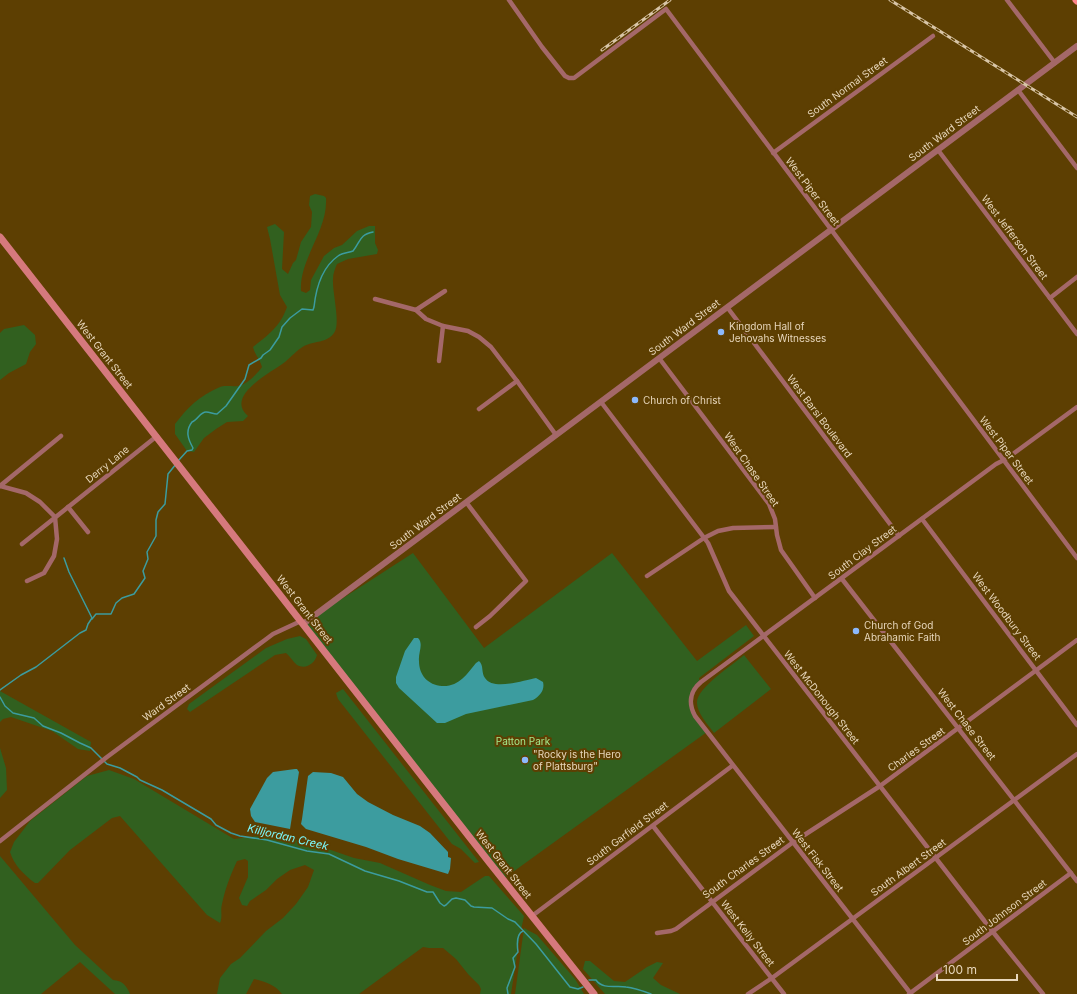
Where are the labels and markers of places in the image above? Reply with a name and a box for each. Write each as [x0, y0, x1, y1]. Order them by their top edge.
place label: Kingdom Hall of Jehovahs Witnesses [729, 320, 826, 344]
marker: Kingdom Hall of Jehovahs Witnesses [716, 327, 726, 337]
place label: Church of Christ [643, 394, 722, 406]
marker: Church of Christ [630, 395, 640, 405]
place label: Church of God Abrahamic Faith [864, 619, 941, 643]
marker: Church of God Abrahamic Faith [851, 626, 861, 636]
place label: "Rocky is the Hero of Plattsburg" [533, 748, 621, 772]
marker: "Rocky is the Hero of Plattsburg" [520, 755, 530, 765]

